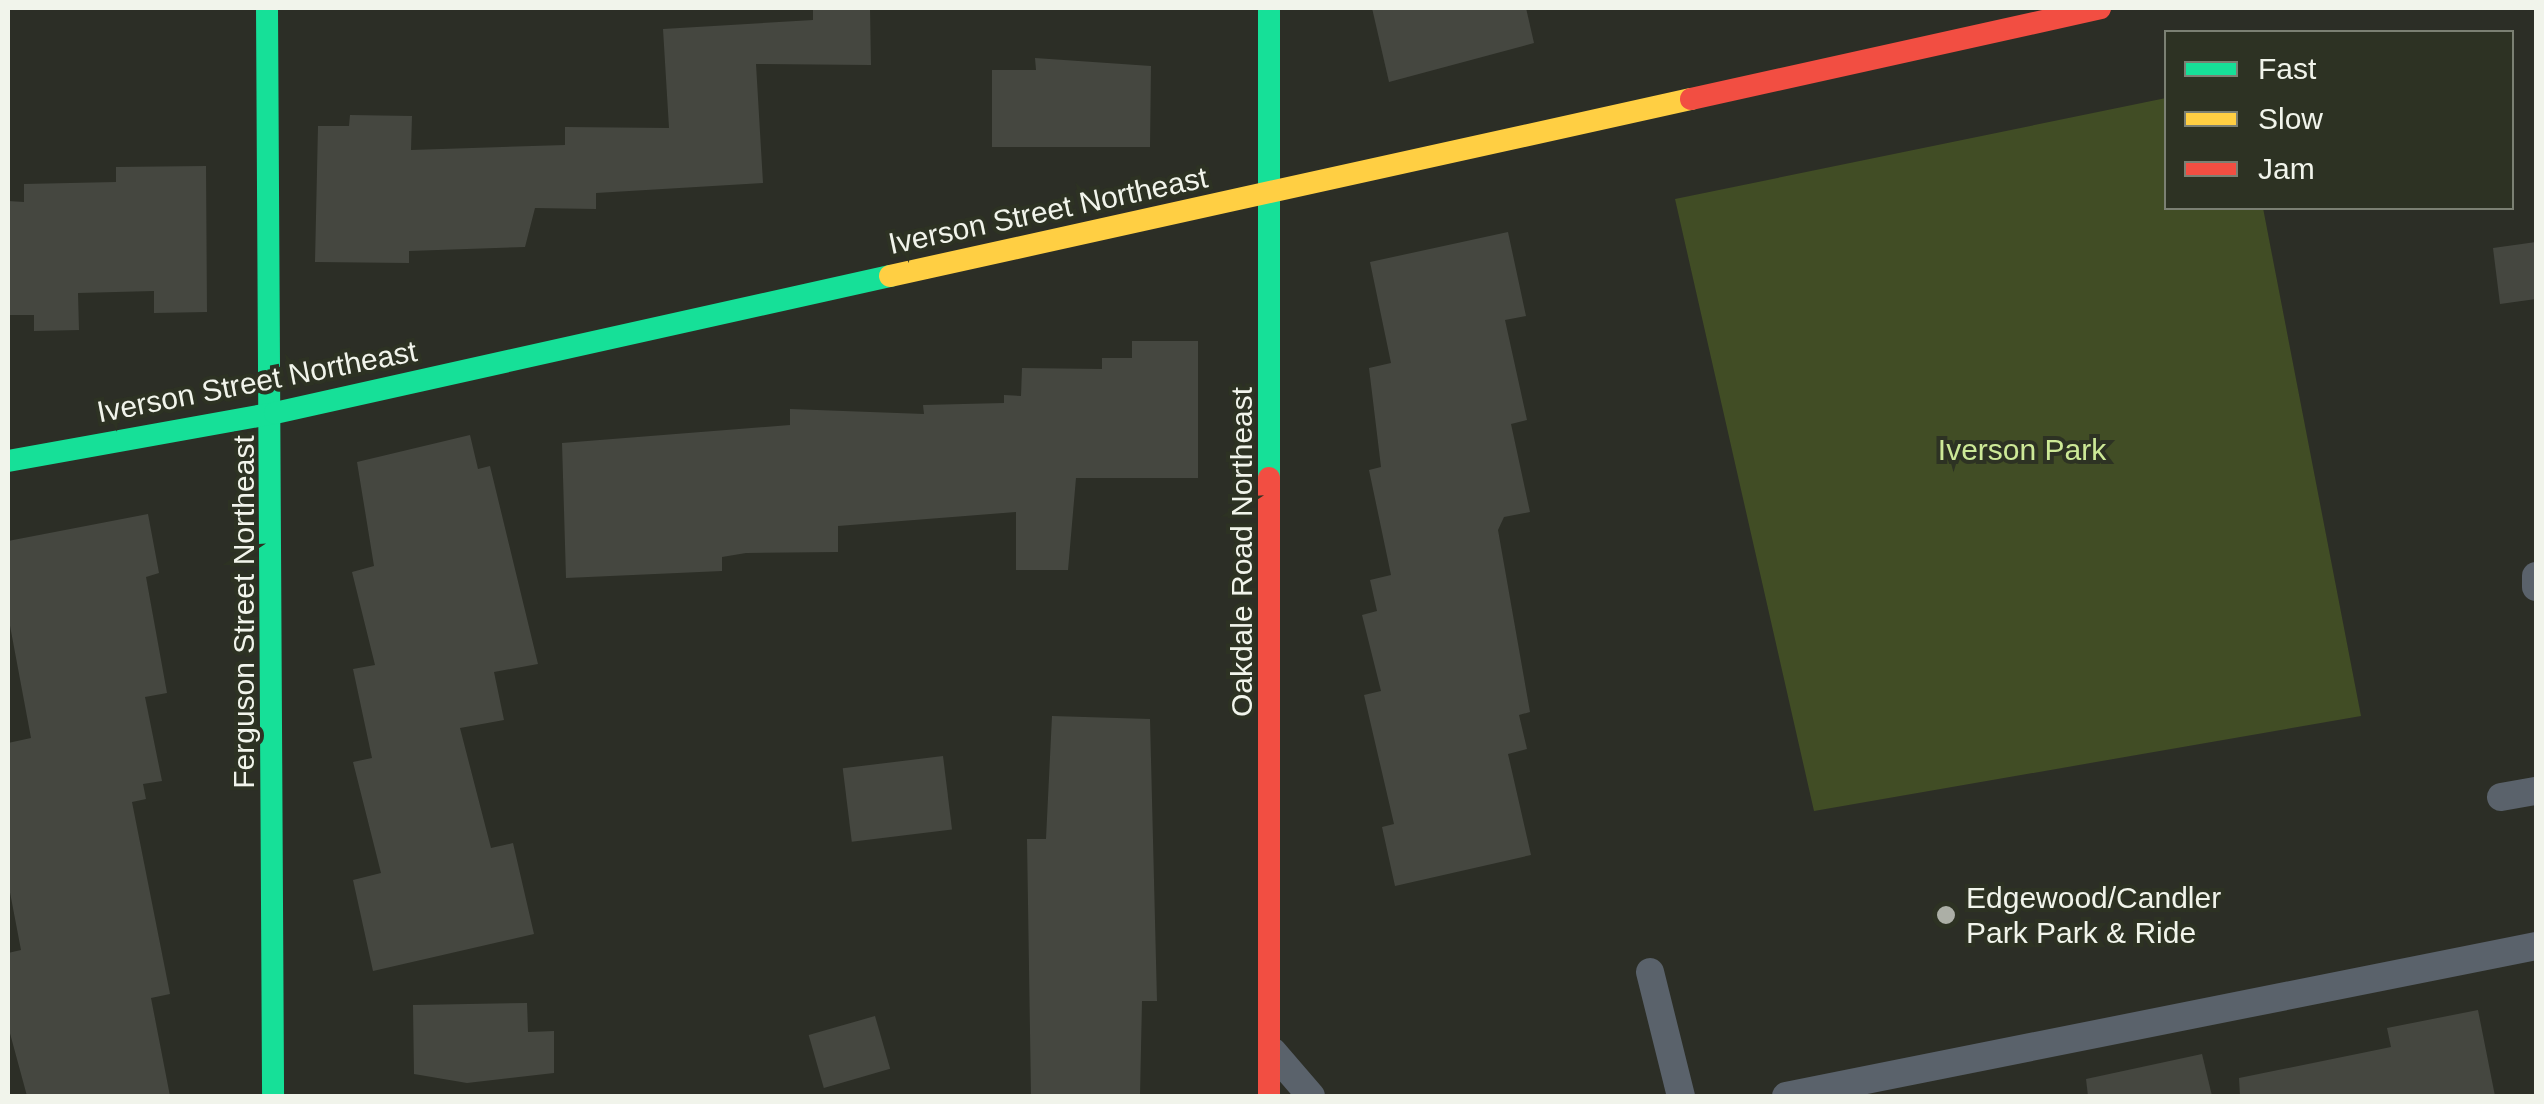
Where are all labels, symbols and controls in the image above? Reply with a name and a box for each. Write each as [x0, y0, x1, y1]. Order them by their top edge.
legend [2164, 30, 2514, 210]
text: Fast [2258, 52, 2316, 85]
text: Slow [2258, 102, 2323, 135]
text: Jam [2258, 152, 2315, 185]
street label: Iverson Street Northeast [885, 160, 1211, 262]
street label: Iverson Street Northeast [94, 333, 420, 431]
street label: Oakdale Road Northeast [1224, 387, 1260, 717]
park label: Iverson Park [1938, 432, 2106, 468]
street label: Ferguson Street Northeast [226, 435, 262, 789]
place label: Edgewood/Candler Park Park & Ride [1966, 880, 2221, 950]
marker: Edgewood/Candler Park Park & Ride [1935, 904, 1957, 926]

